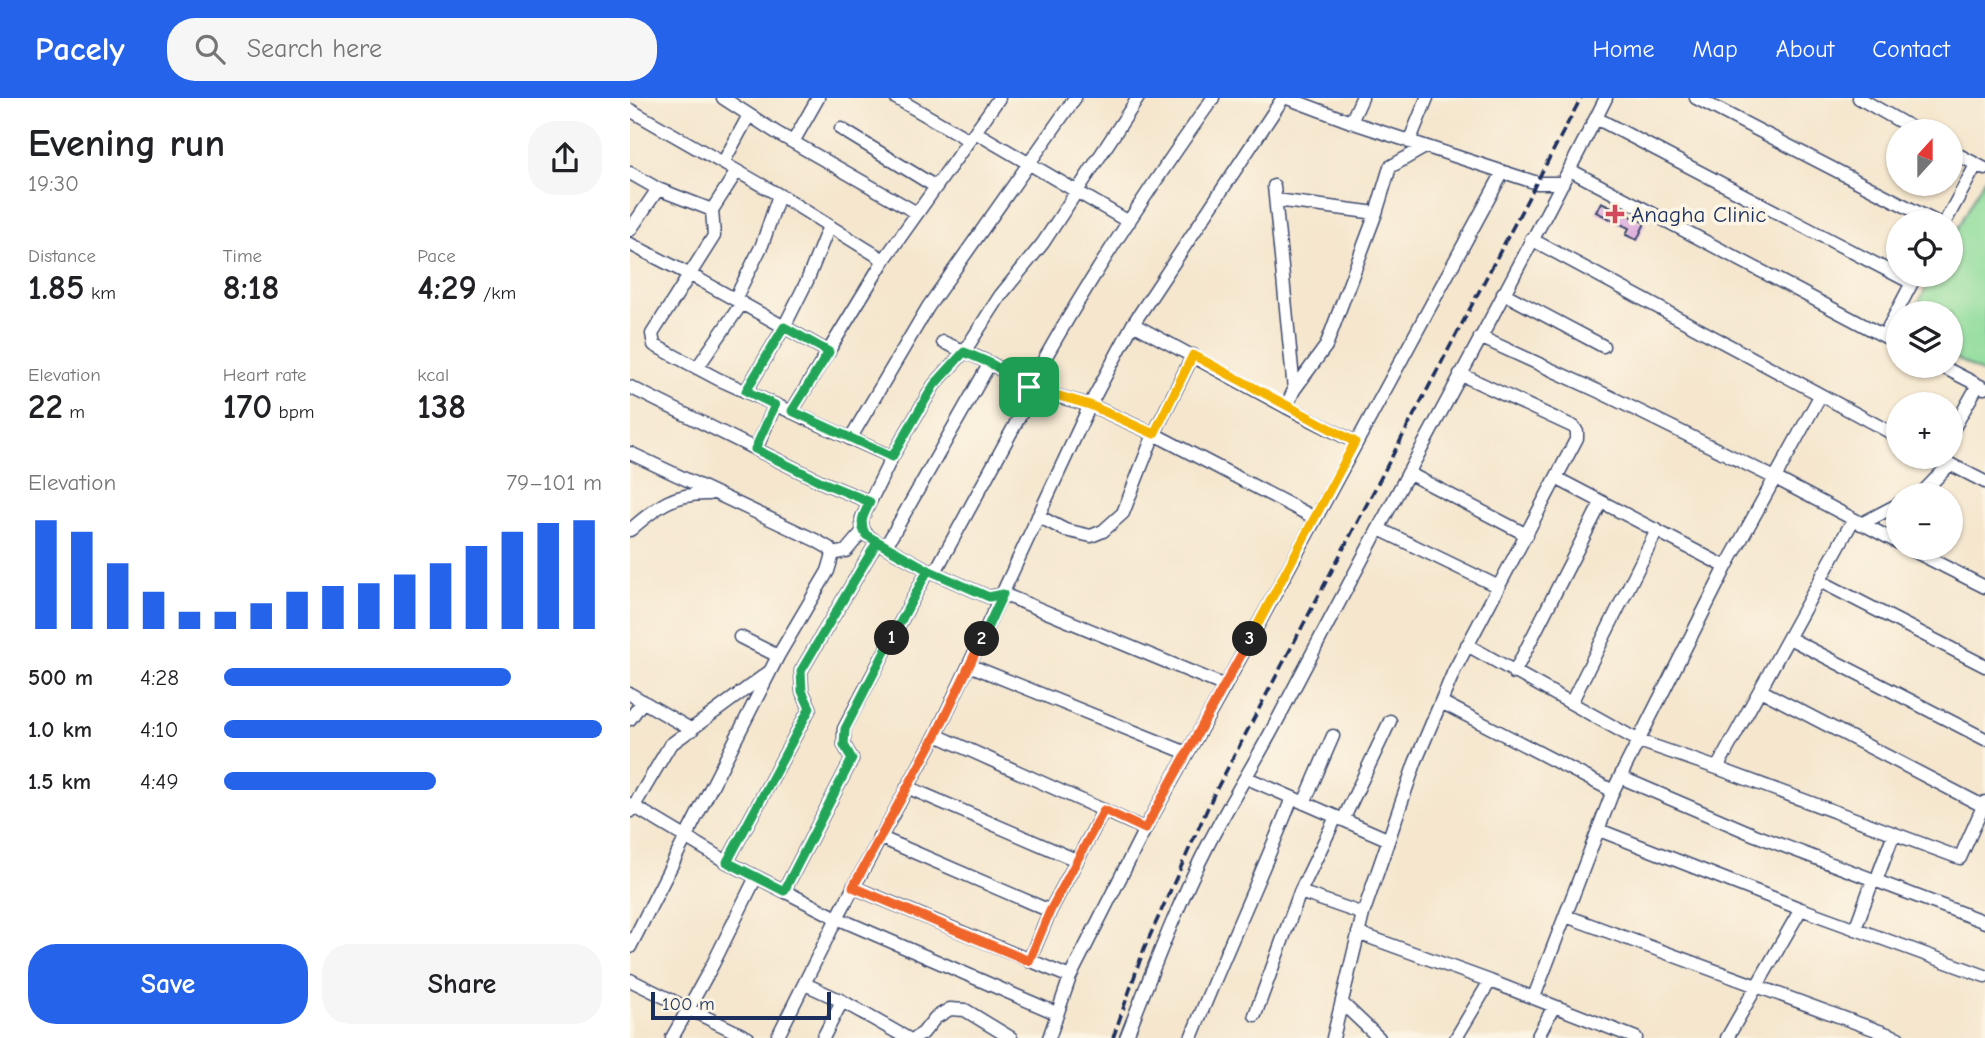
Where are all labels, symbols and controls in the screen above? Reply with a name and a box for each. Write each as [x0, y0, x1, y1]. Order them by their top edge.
search box [167, 18, 657, 81]
text: Pacely [35, 30, 125, 68]
icon: search [191, 30, 229, 68]
text: Search here [247, 34, 382, 64]
text: Home [1593, 35, 1654, 63]
text: Map [1692, 35, 1738, 63]
text: About [1776, 35, 1834, 63]
text: Contact [1872, 35, 1950, 63]
north arrow [1886, 119, 1964, 196]
map controls [1886, 119, 1963, 560]
button: share [528, 121, 602, 195]
text: Evening run [28, 122, 225, 166]
text: 19:30 [28, 170, 79, 197]
place label: Anagha Clinic [1631, 201, 1766, 228]
marker: Anagha Clinic [1605, 204, 1625, 224]
button: locate [1886, 210, 1963, 287]
text: Distance [28, 245, 96, 267]
text: Time [223, 245, 262, 267]
text: Pace [417, 245, 456, 267]
text: 1.85 [28, 267, 85, 308]
text: 8:18 [223, 267, 280, 308]
text: 4:29 [417, 267, 477, 308]
text: km [85, 282, 116, 304]
text: /km [477, 282, 516, 304]
button: layers [1886, 301, 1963, 378]
pin [999, 357, 1059, 417]
text: Elevation [28, 364, 101, 386]
text: Heart rate [223, 364, 306, 386]
text: kcal [417, 364, 449, 386]
icon: arrive [1010, 368, 1048, 406]
text: 22 [28, 386, 63, 427]
text: 170 [223, 386, 272, 427]
text: 138 [417, 386, 466, 427]
button: + [1886, 392, 1963, 469]
text: m [63, 401, 85, 423]
text: bpm [272, 401, 315, 423]
text: Elevation [28, 469, 116, 496]
text: 79–101 m [506, 469, 602, 496]
button: − [1886, 483, 1963, 560]
pin: 1 [874, 620, 910, 656]
pin: 2 [964, 622, 1000, 656]
pin: 3 [1232, 622, 1268, 656]
text: 1 [888, 626, 895, 648]
text: 2 [977, 627, 986, 649]
text: 3 [1245, 627, 1254, 649]
text: 500 m [28, 664, 93, 691]
text: 4:28 [140, 664, 179, 691]
text: 1.0 km [28, 716, 92, 743]
text: 4:10 [140, 716, 178, 743]
text: 1.5 km [28, 768, 91, 795]
text: 4:49 [140, 768, 179, 795]
button: Save [28, 944, 308, 1024]
button: Share [322, 944, 602, 1024]
scale bar [651, 989, 831, 1021]
text: 100 m [662, 993, 715, 1015]

